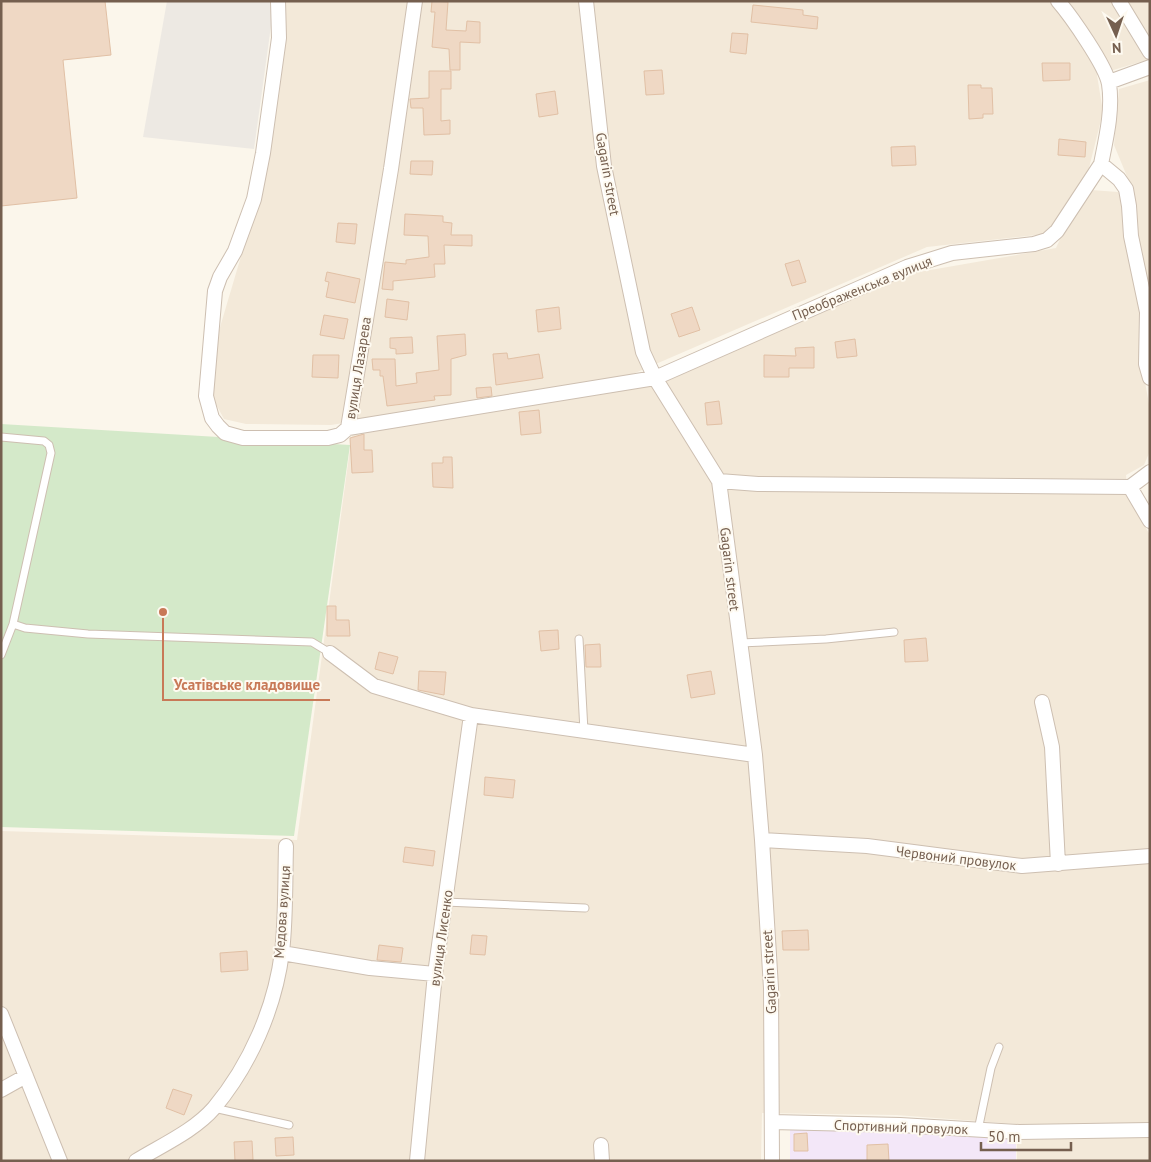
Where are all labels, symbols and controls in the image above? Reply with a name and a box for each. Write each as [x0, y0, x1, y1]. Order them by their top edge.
north arrow [1091, 10, 1141, 60]
text: N [1112, 39, 1122, 57]
street label: Gagarin street [592, 131, 624, 217]
street label: Преображенська вулиця [789, 252, 935, 324]
street label: вулиця Лазарева [341, 316, 375, 420]
street label: Gagarin street [716, 526, 744, 612]
callout: Усатівське кладовище [163, 670, 330, 700]
text: Усатівське кладовище [173, 675, 321, 694]
street label: Червоний провулок [895, 842, 1018, 874]
street label: Медова вулиця [270, 865, 294, 959]
street label: вулиця Лисенко [425, 889, 457, 987]
street label: Gagarin street [758, 929, 780, 1014]
street label: Спортивний провулок [834, 1116, 969, 1138]
scale bar [981, 1120, 1071, 1152]
text: 50 m [988, 1127, 1021, 1146]

